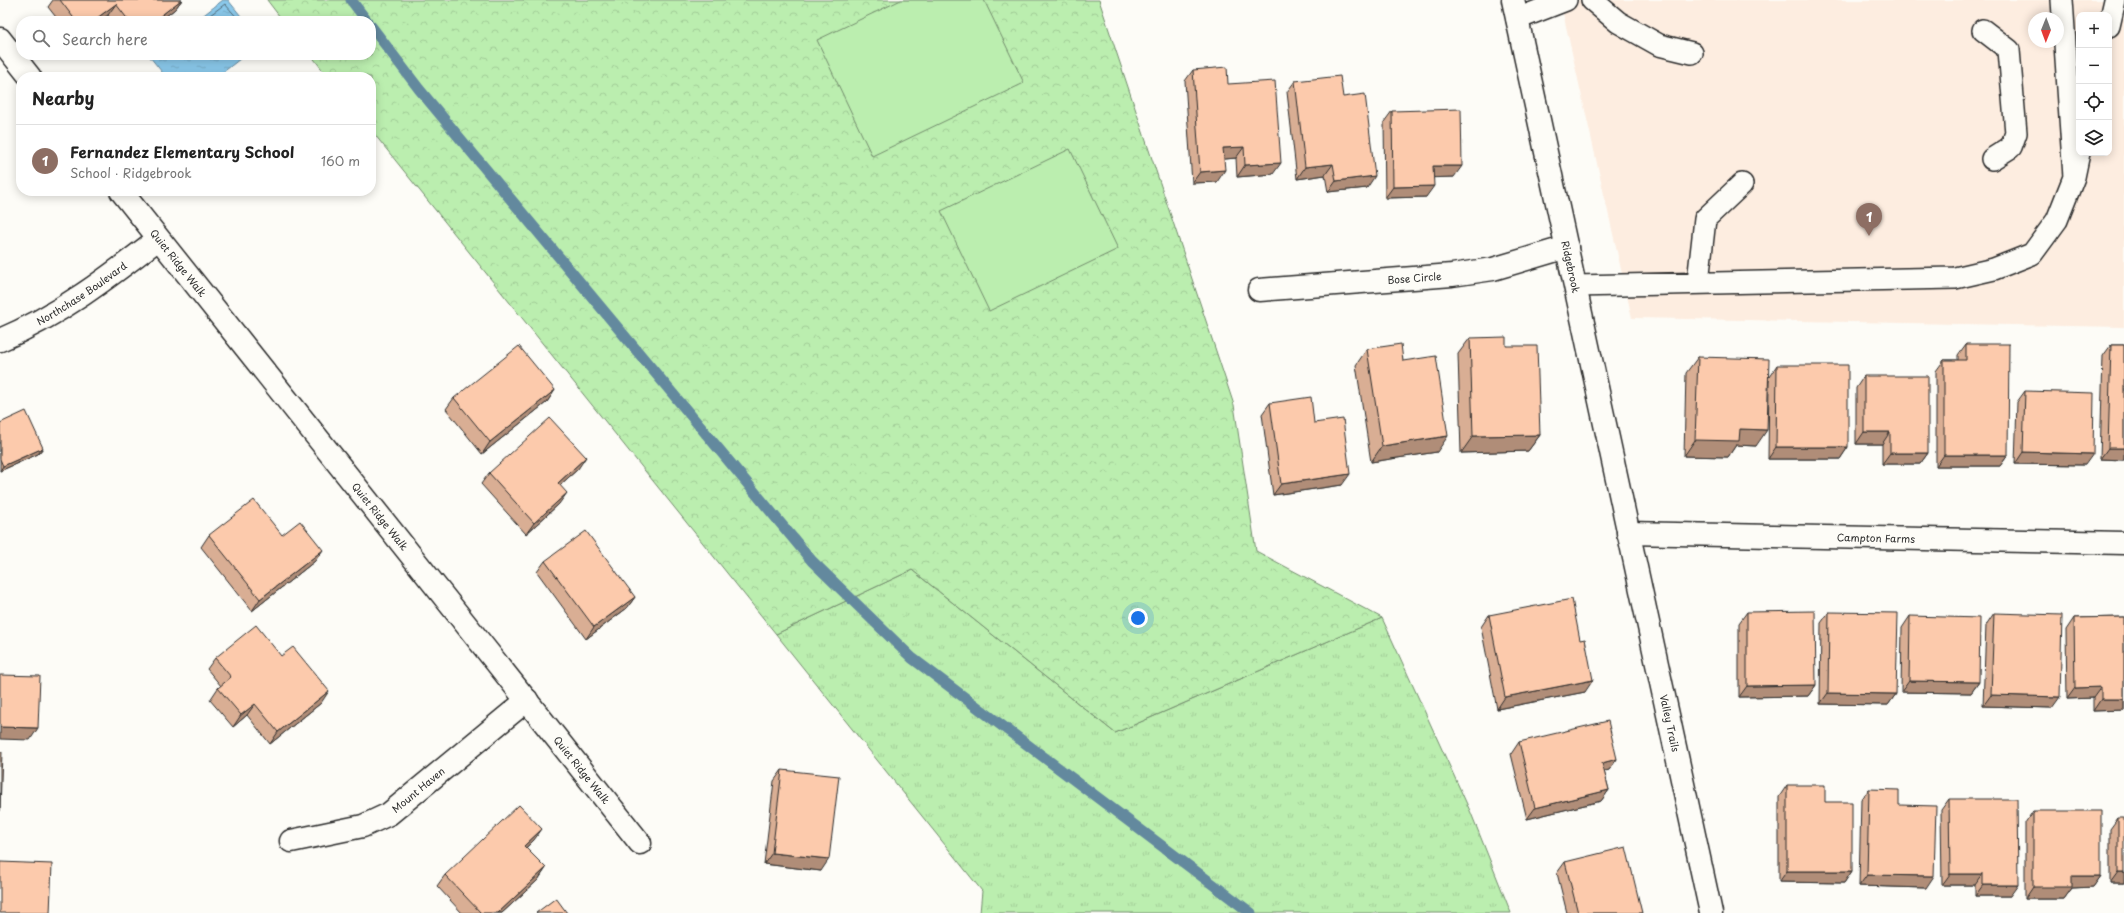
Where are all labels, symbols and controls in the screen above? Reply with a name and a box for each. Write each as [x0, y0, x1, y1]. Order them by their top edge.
north arrow [2028, 12, 2064, 48]
map controls [2076, 12, 2112, 156]
button: + [2076, 12, 2112, 48]
search box [16, 16, 376, 60]
icon: search [30, 27, 52, 49]
text: Search here [62, 27, 148, 50]
button: − [2076, 48, 2112, 84]
button: locate [2076, 84, 2112, 120]
text: Nearby [32, 85, 94, 111]
button: layers [2076, 120, 2112, 156]
text: Fernandez Elementary School [70, 140, 294, 163]
text: 1 [42, 151, 48, 170]
text: 160 m [321, 151, 360, 170]
text: School · Ridgebrook [70, 163, 192, 182]
pin: 1 [1856, 203, 1882, 236]
street label: Quiet Ridge Walk [147, 226, 210, 300]
street label: Ridgebrook [1558, 239, 1584, 294]
street label: Northchase Boulevard [33, 258, 129, 328]
street label: Bose Circle [1387, 268, 1443, 287]
street label: Quiet Ridge Walk [349, 479, 412, 553]
street label: Campton Farms [1837, 529, 1915, 546]
your location [1128, 608, 1148, 628]
street label: Valley Trails [1657, 693, 1684, 754]
street label: Quiet Ridge Walk [551, 733, 614, 807]
street label: Mount Haven [388, 763, 447, 816]

